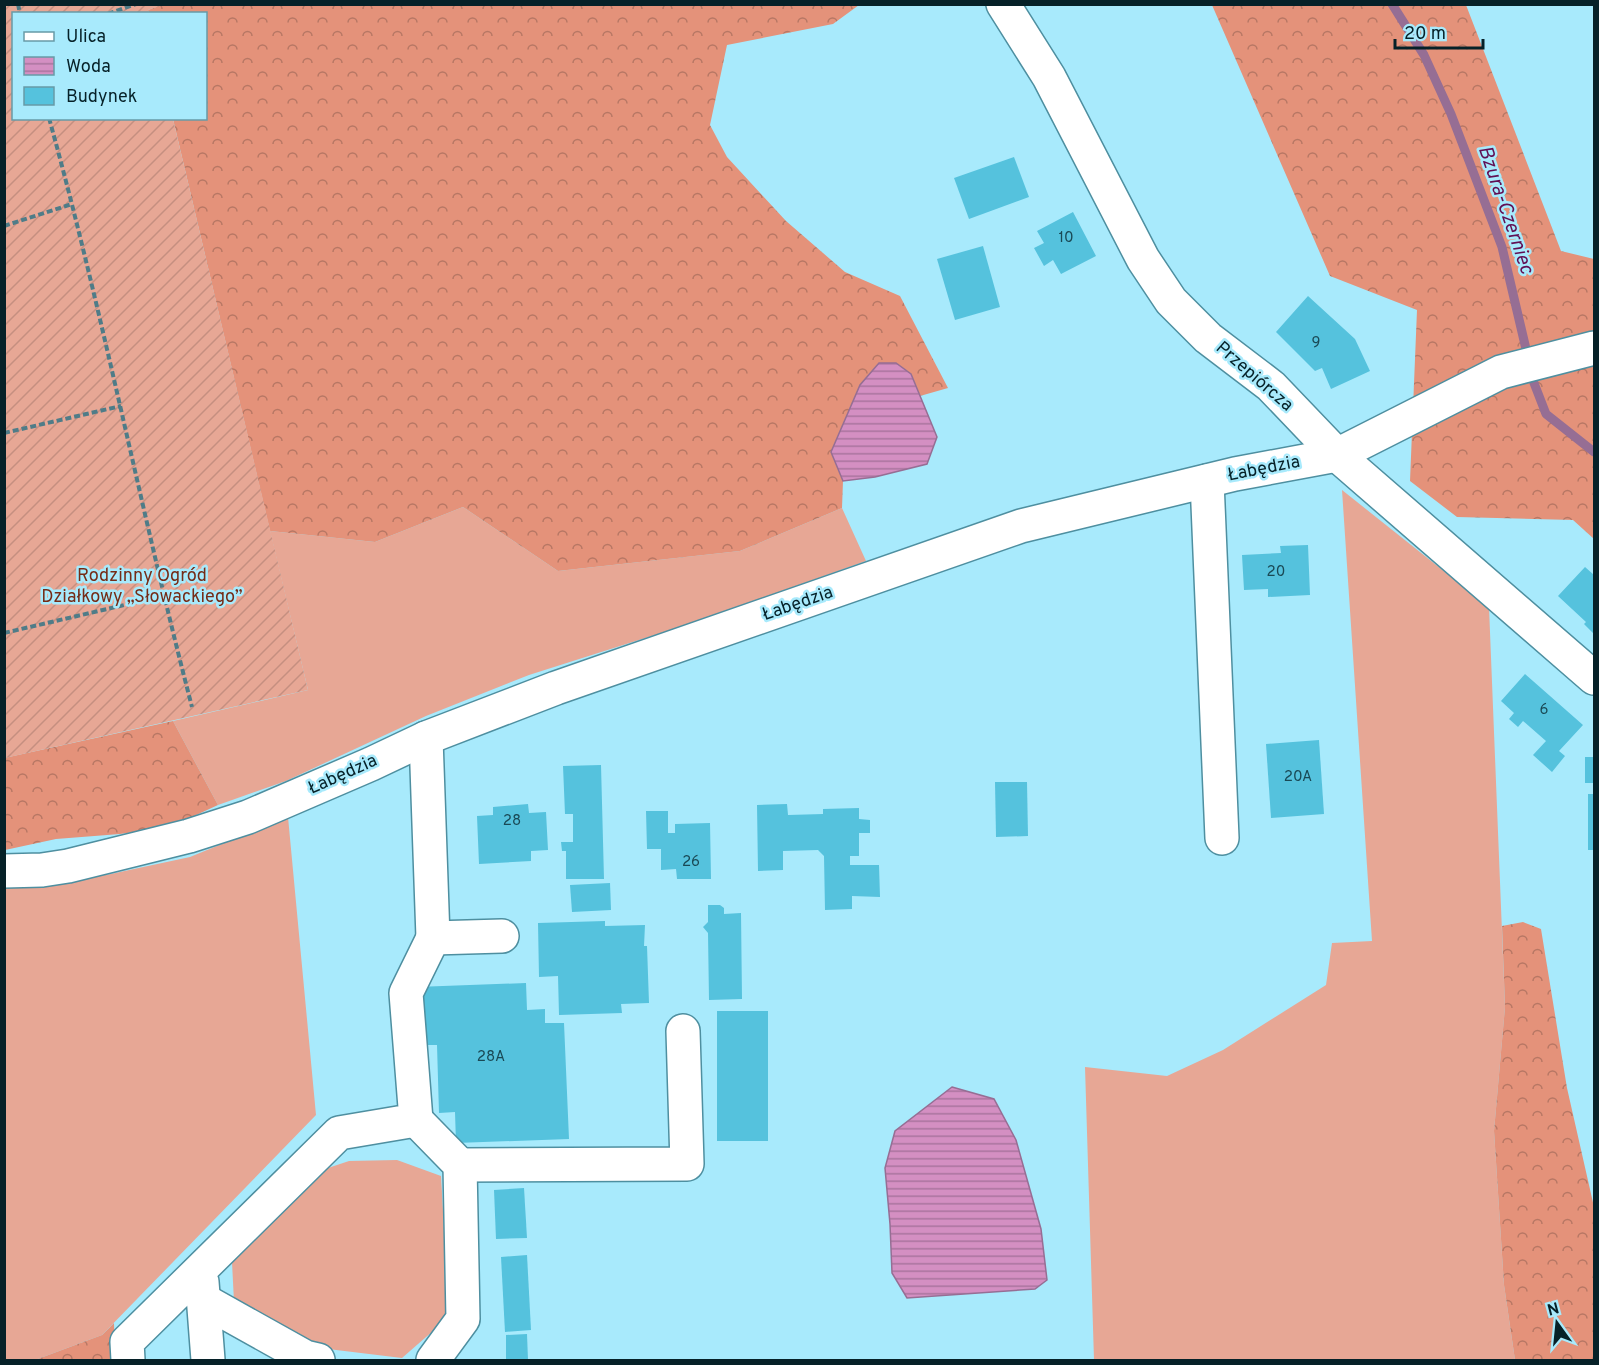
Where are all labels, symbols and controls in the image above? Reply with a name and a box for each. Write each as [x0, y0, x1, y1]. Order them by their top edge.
legend [12, 12, 207, 120]
scale bar [1395, 12, 1484, 50]
text: 20 m [1404, 23, 1446, 46]
text: Ulica [66, 26, 106, 49]
text: Woda [66, 56, 111, 79]
text: Budynek [66, 86, 137, 109]
water label: Bzura-Czerniec [1471, 142, 1539, 278]
house number: 10 [1058, 229, 1074, 248]
house number: 9 [1312, 334, 1320, 353]
street label: Przepiórcza [1210, 337, 1298, 417]
street label: Łabędzia [1226, 451, 1302, 487]
house number: 20 [1267, 563, 1285, 582]
park label: Rodzinny Ogród Działkowy „Słowackiego” [41, 565, 243, 609]
street label: Łabędzia [760, 581, 836, 627]
house number: 6 [1540, 701, 1549, 720]
street label: Łabędzia [305, 750, 381, 800]
house number: 20A [1284, 768, 1312, 787]
house number: 28 [503, 812, 521, 831]
house number: 26 [682, 853, 700, 872]
house number: 28A [477, 1048, 505, 1067]
north arrow [1527, 1293, 1587, 1353]
text: N [1545, 1299, 1562, 1322]

